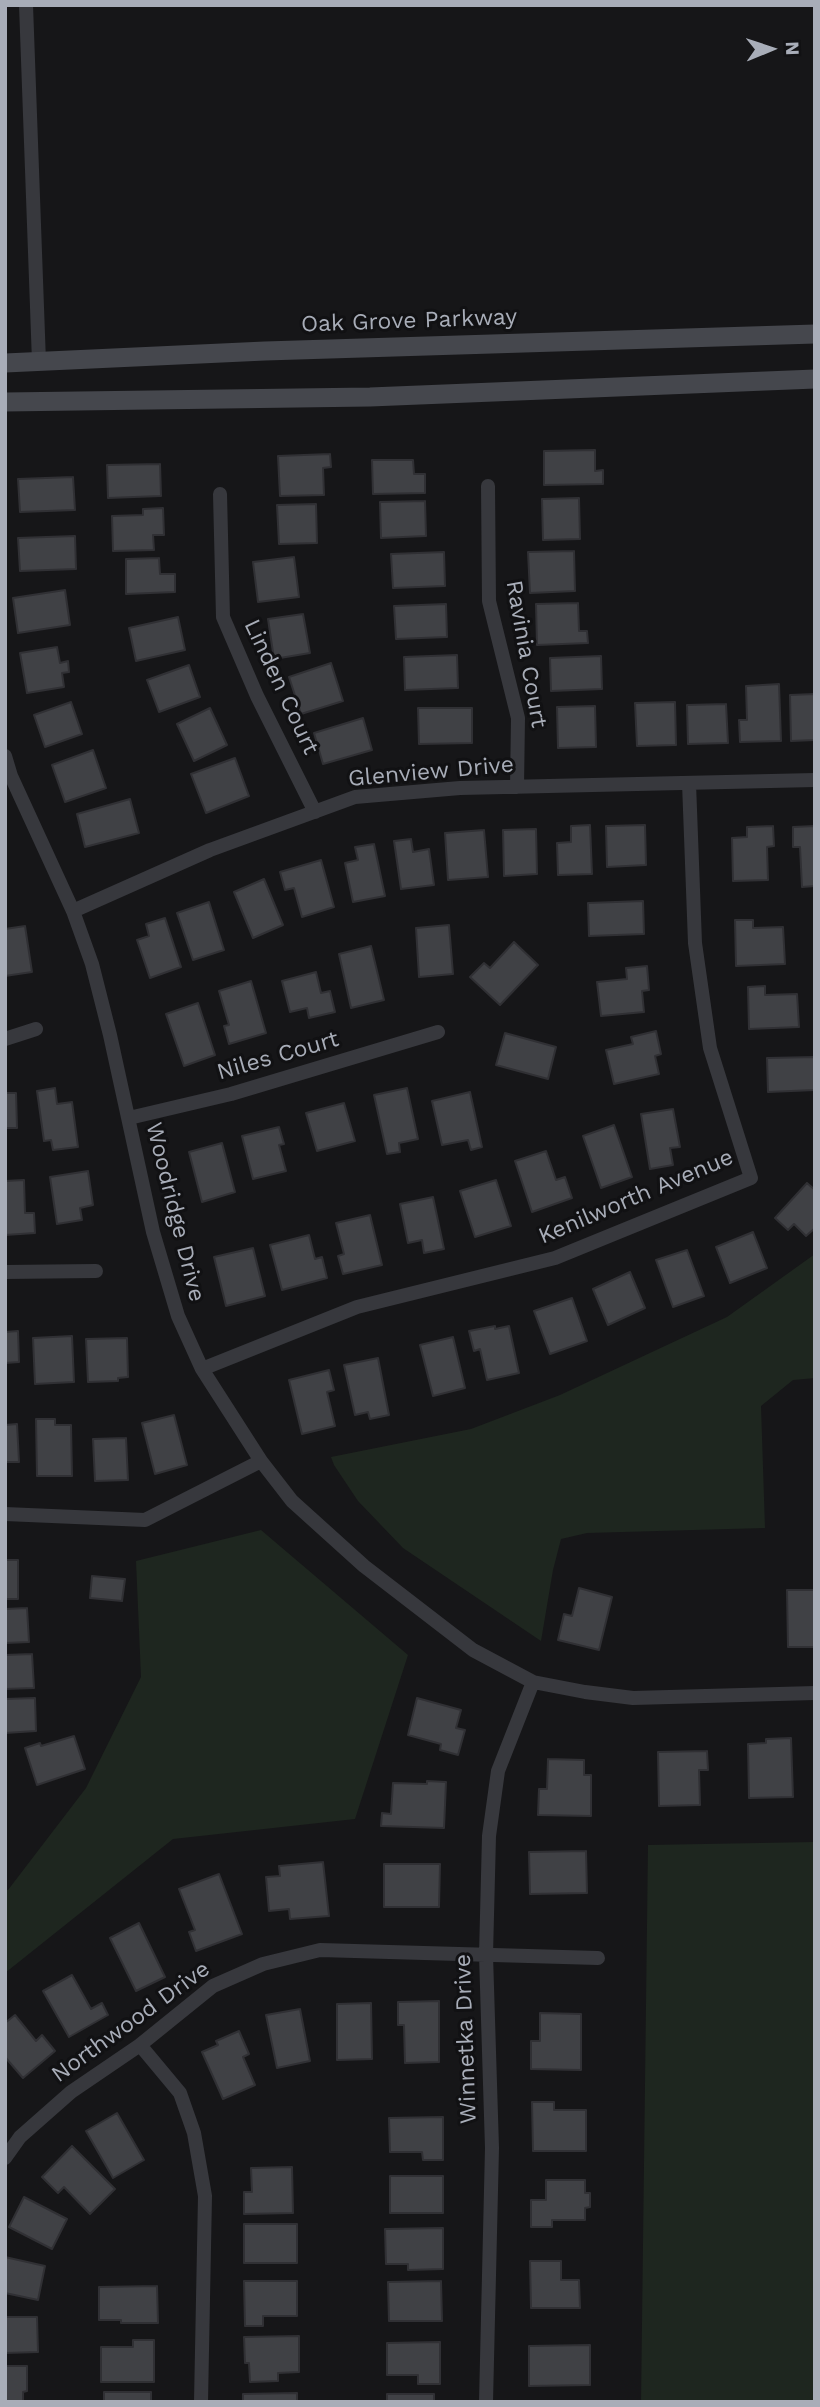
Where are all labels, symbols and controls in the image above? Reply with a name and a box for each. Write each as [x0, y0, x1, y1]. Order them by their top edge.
north arrow [736, 14, 806, 84]
text: N [781, 41, 804, 56]
street label: Oak Grove Parkway [300, 303, 518, 339]
street label: Ravinia Court [499, 578, 553, 730]
street label: Linden Court [238, 615, 324, 759]
street label: Glenview Drive [347, 751, 515, 793]
street label: Niles Court [214, 1025, 342, 1087]
street label: Woodridge Drive [139, 1119, 211, 1305]
street label: Kenilworth Avenue [534, 1144, 738, 1250]
street label: Winnetka Drive [449, 1954, 483, 2124]
street label: Northwood Drive [47, 1955, 215, 2089]

